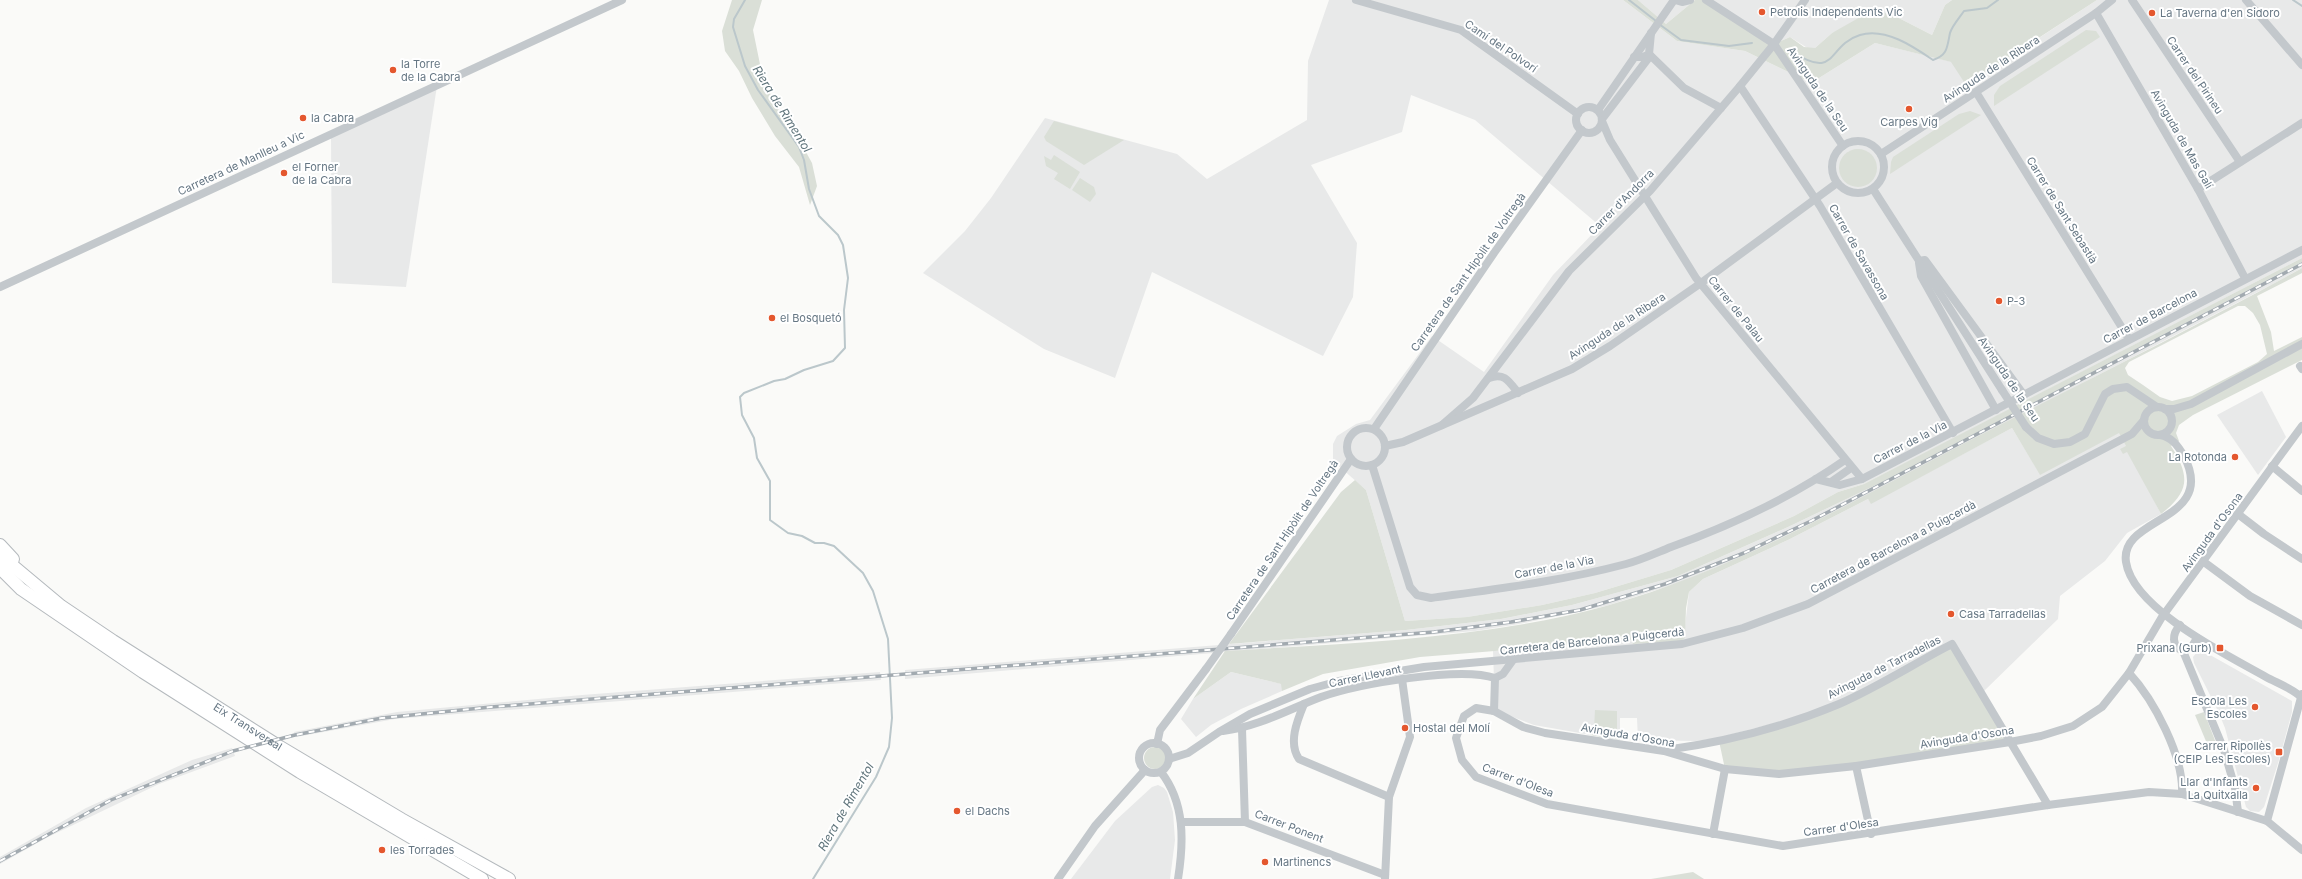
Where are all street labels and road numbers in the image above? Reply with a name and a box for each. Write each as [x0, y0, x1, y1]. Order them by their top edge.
street label: Camí del Polvorí [1462, 17, 1540, 76]
street label: Avinguda de la Ribera [1940, 32, 2042, 106]
street label: Carrer del Pirineu [2164, 33, 2226, 117]
street label: Avinguda de la Seu [1784, 44, 1852, 134]
street label: Avinguda de Mas Galí [2148, 87, 2216, 191]
street label: Carretera de Manlleu a Vic [175, 127, 307, 199]
street label: Carrer de Sant Sebastià [2023, 154, 2101, 266]
street label: Carrer d'Andorra [1585, 166, 1657, 238]
street label: Carretera de Sant Hipòlit de Voltregà [1408, 190, 1528, 354]
street label: Carrer de Savassona [1826, 201, 1892, 303]
street label: Carrer de Palau [1705, 273, 1767, 345]
street label: Carrer de Barcelona [2101, 285, 2199, 347]
street label: Avinguda de la Ribera [1566, 289, 1668, 363]
street label: Avinguda de la Seu [1975, 334, 2043, 424]
street label: Carrer de la Via [1871, 417, 1949, 467]
street label: Carretera de Sant Hipòlit de Voltregà [1223, 457, 1341, 623]
street label: Avinguda d'Osona [2178, 489, 2246, 575]
street label: Carretera de Barcelona a Puigcerdà [1808, 497, 1978, 597]
street label: Carrer de la Via [1513, 552, 1595, 582]
street label: Carretera de Barcelona a Puigcerdà [1499, 624, 1685, 658]
street label: Avinguda de Tarradellas [1825, 632, 1943, 702]
street label: Carrer Llevant [1328, 661, 1403, 691]
street label: Eix Transversal [211, 700, 285, 754]
street label: Avinguda d'Osona [1580, 720, 1676, 750]
street label: Avinguda d'Osona [1919, 723, 2015, 751]
street label: Carrer d'Olesa [1480, 760, 1556, 800]
street label: Carrer Ponent [1253, 806, 1326, 846]
street label: Carrer d'Olesa [1803, 815, 1879, 839]

